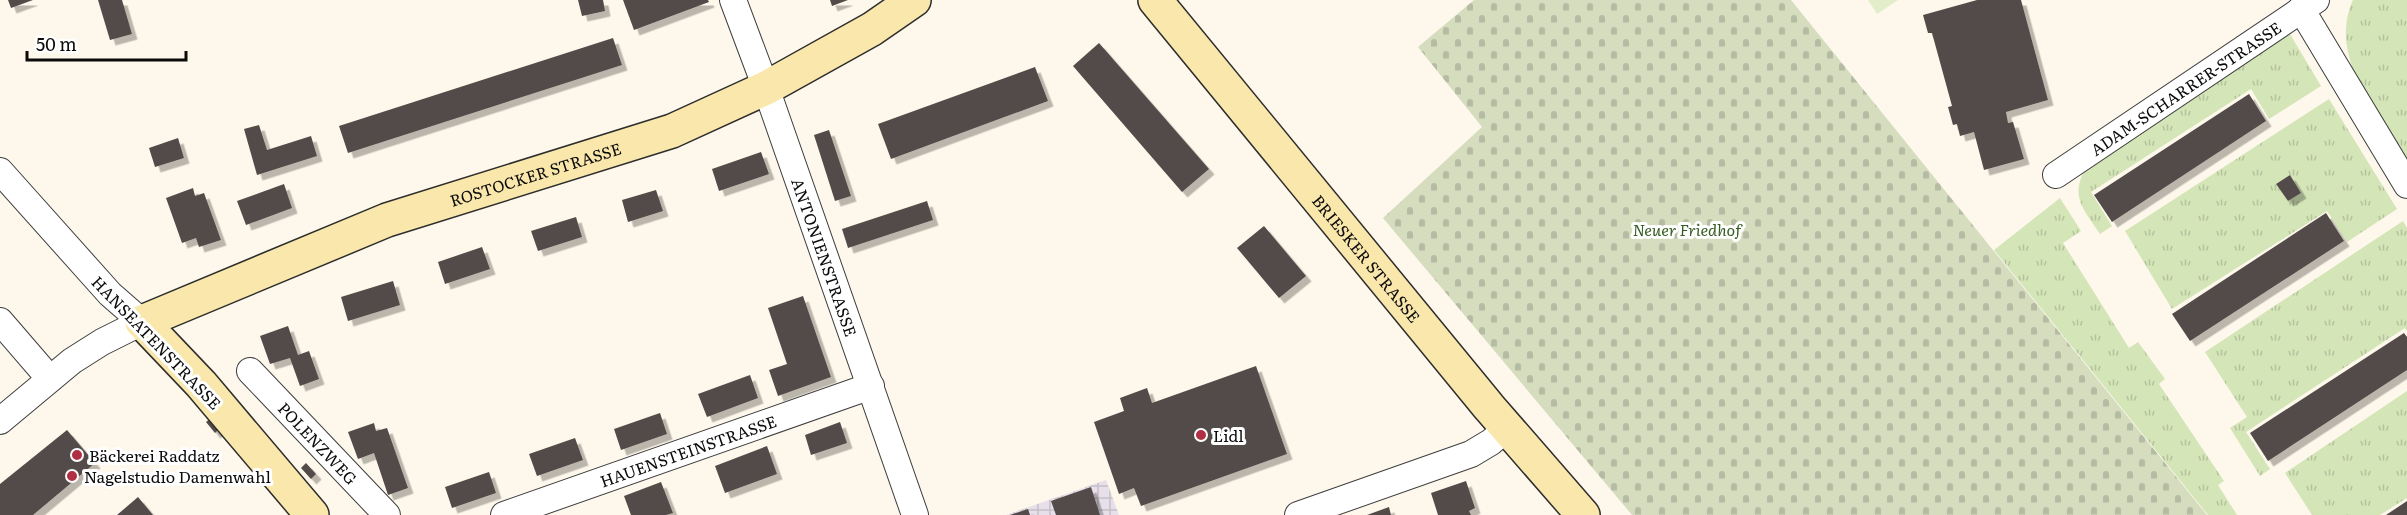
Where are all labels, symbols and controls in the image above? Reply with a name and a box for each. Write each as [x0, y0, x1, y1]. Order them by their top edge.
street label: ADAM-SCHARRER-STRASSE [2085, 15, 2286, 161]
scale bar [27, 24, 186, 62]
text: 50 m [36, 30, 77, 57]
street label: ROSTOCKER STRASSE [447, 136, 624, 212]
street label: ANTONIENSTRASSE [786, 175, 864, 339]
street label: BRIESKER STRASSE [1307, 189, 1427, 327]
park label: Neuer Friedhof [1633, 217, 1743, 241]
street label: HANSEATENSTRASSE [87, 270, 227, 414]
street label: POLENZWEG [273, 396, 363, 489]
street label: HAUENSTEINSTRASSE [596, 408, 780, 492]
place label: Lidl [1213, 423, 1244, 447]
marker: Lidl [1194, 428, 1208, 442]
place label: Bäckerei Raddatz [89, 443, 220, 467]
marker: Bäckerei Raddatz [70, 448, 84, 462]
place label: Nagelstudio Damenwahl [84, 464, 271, 488]
marker: Nagelstudio Damenwahl [65, 469, 79, 483]

